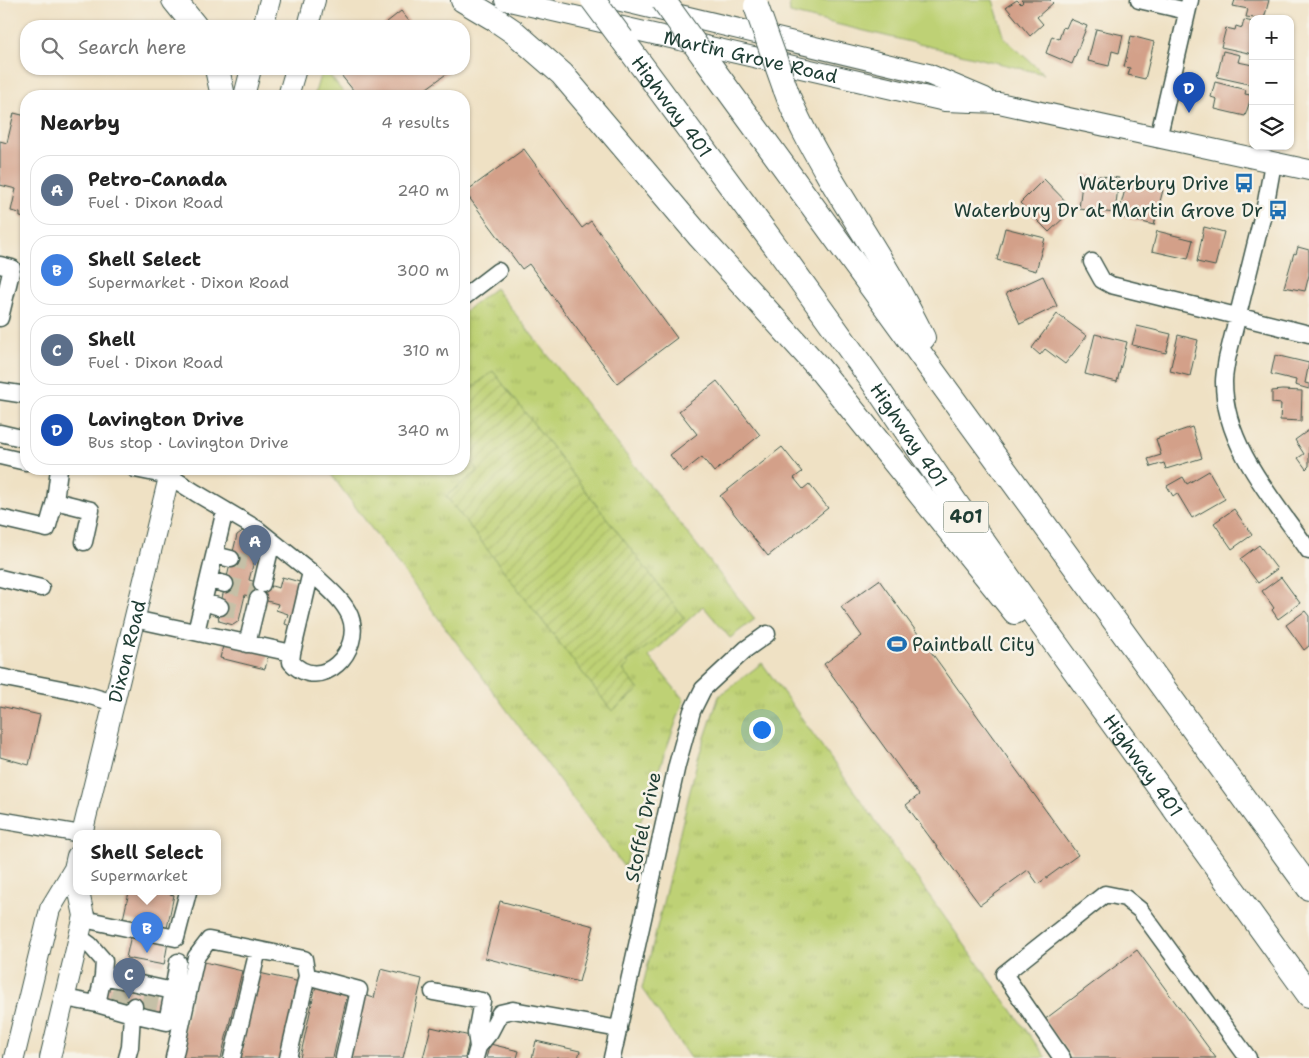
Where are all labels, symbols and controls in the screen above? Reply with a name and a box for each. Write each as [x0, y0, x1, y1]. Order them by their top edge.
map controls [1249, 15, 1294, 150]
button: + [1249, 15, 1294, 60]
search box [20, 20, 470, 75]
street label: Martin Grove Road [661, 24, 840, 88]
icon: search [38, 34, 66, 62]
text: Search here [78, 35, 187, 60]
street label: Highway 401 [626, 51, 718, 162]
button: − [1249, 60, 1294, 105]
pin: D [1173, 72, 1205, 113]
button: layers [1249, 105, 1294, 150]
text: Nearby [40, 109, 120, 137]
text: 4 results [381, 112, 450, 133]
text: Petro-Canada [88, 167, 227, 192]
place label: Waterbury Drive [1079, 171, 1229, 196]
bus stop icon: Waterbury Drive [1233, 172, 1255, 194]
text: A [51, 180, 63, 201]
text: 240 m [397, 180, 449, 201]
text: Fuel · Dixon Road [88, 192, 223, 213]
place label: Waterbury Dr at Martin Grove Dr [954, 198, 1263, 223]
bus stop icon: Waterbury Dr at Martin Grove Dr [1267, 199, 1289, 221]
text: Shell Select [88, 247, 201, 272]
text: B [52, 260, 62, 281]
text: 300 m [397, 260, 449, 281]
text: Supermarket · Dixon Road [88, 272, 289, 293]
text: Shell [88, 327, 136, 352]
text: C [52, 340, 62, 361]
text: 310 m [402, 340, 449, 361]
text: Fuel · Dixon Road [88, 352, 223, 373]
street label: Highway 401 [865, 378, 954, 492]
text: Lavington Drive [88, 407, 244, 432]
text: D [51, 420, 63, 441]
text: 340 m [397, 420, 449, 441]
text: Bus stop · Lavington Drive [88, 432, 289, 453]
road number: 401 [944, 502, 988, 532]
pin: A [239, 525, 271, 566]
street label: Dixon Road [102, 597, 151, 705]
place label: Paintball City [912, 632, 1035, 657]
sports icon: Paintball City [886, 633, 908, 655]
street label: Highway 401 [1098, 709, 1189, 822]
your location [749, 717, 775, 743]
street label: Stoffel Drive [619, 769, 667, 885]
popup [73, 830, 221, 895]
text: Shell Select [90, 840, 204, 865]
text: Supermarket [90, 865, 188, 886]
pin: B [131, 912, 163, 953]
pin: C [113, 958, 145, 999]

